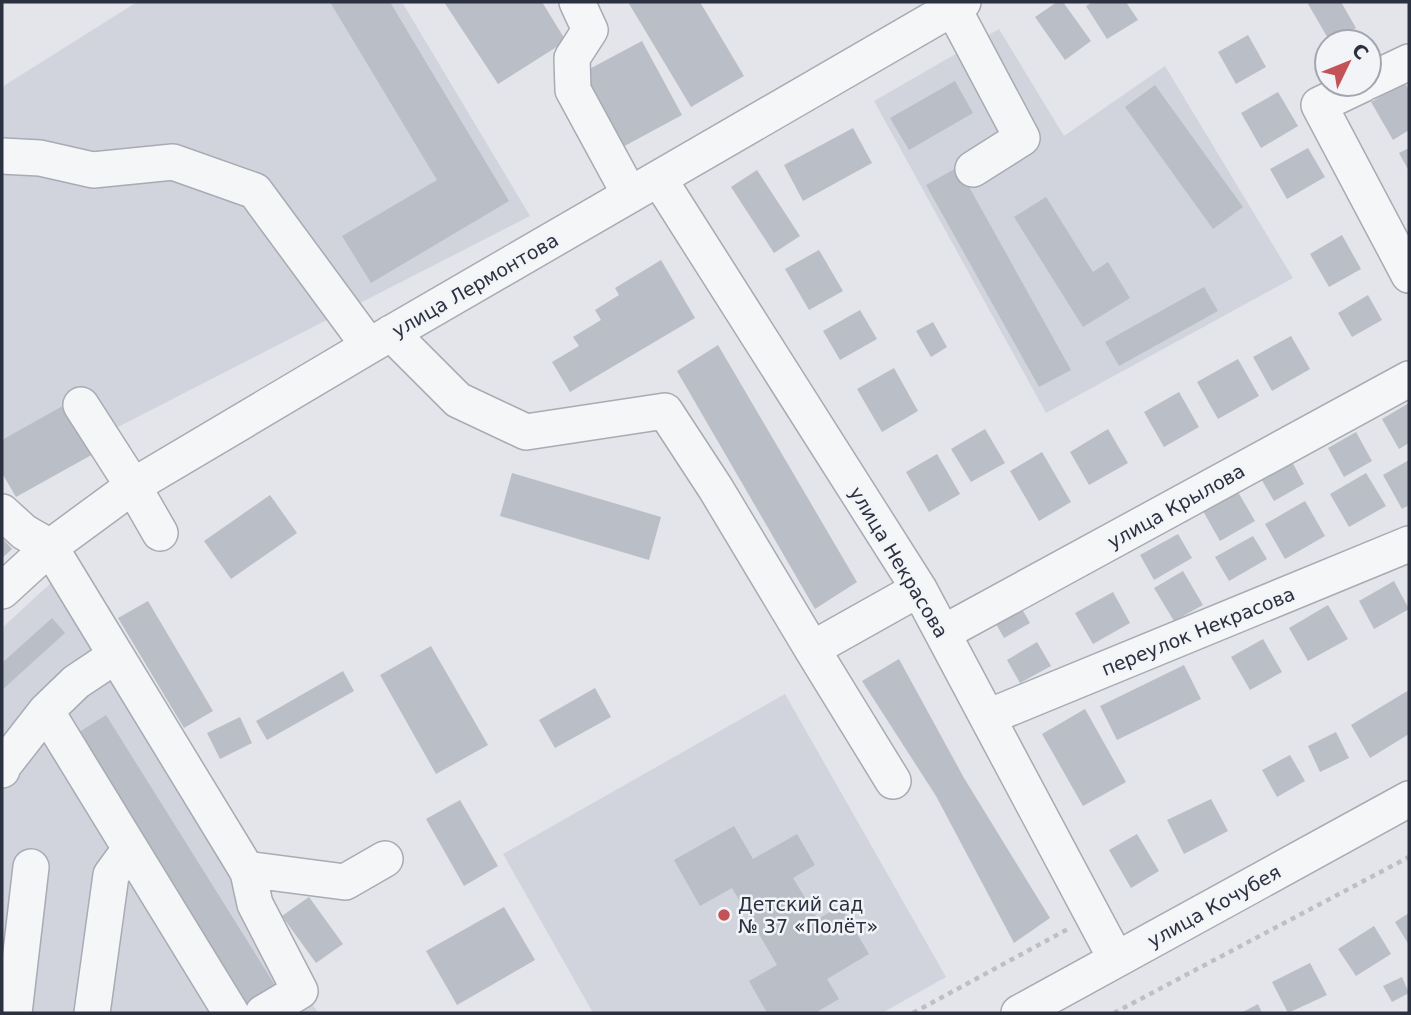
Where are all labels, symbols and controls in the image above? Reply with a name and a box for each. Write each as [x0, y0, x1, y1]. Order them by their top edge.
north arrow [1313, 28, 1383, 98]
text: С [1348, 39, 1373, 64]
street label: улица Лермонтова [388, 228, 562, 342]
street label: улица Крылова [1104, 459, 1248, 553]
street label: улица Некрасова [845, 482, 953, 642]
street label: переулок Некрасова [1098, 582, 1298, 680]
street label: улица Кочубея [1144, 860, 1284, 952]
place label: Детский сад № 37 «Полёт» [738, 893, 878, 937]
marker: Детский сад № 37 «Полёт» [716, 907, 732, 923]

